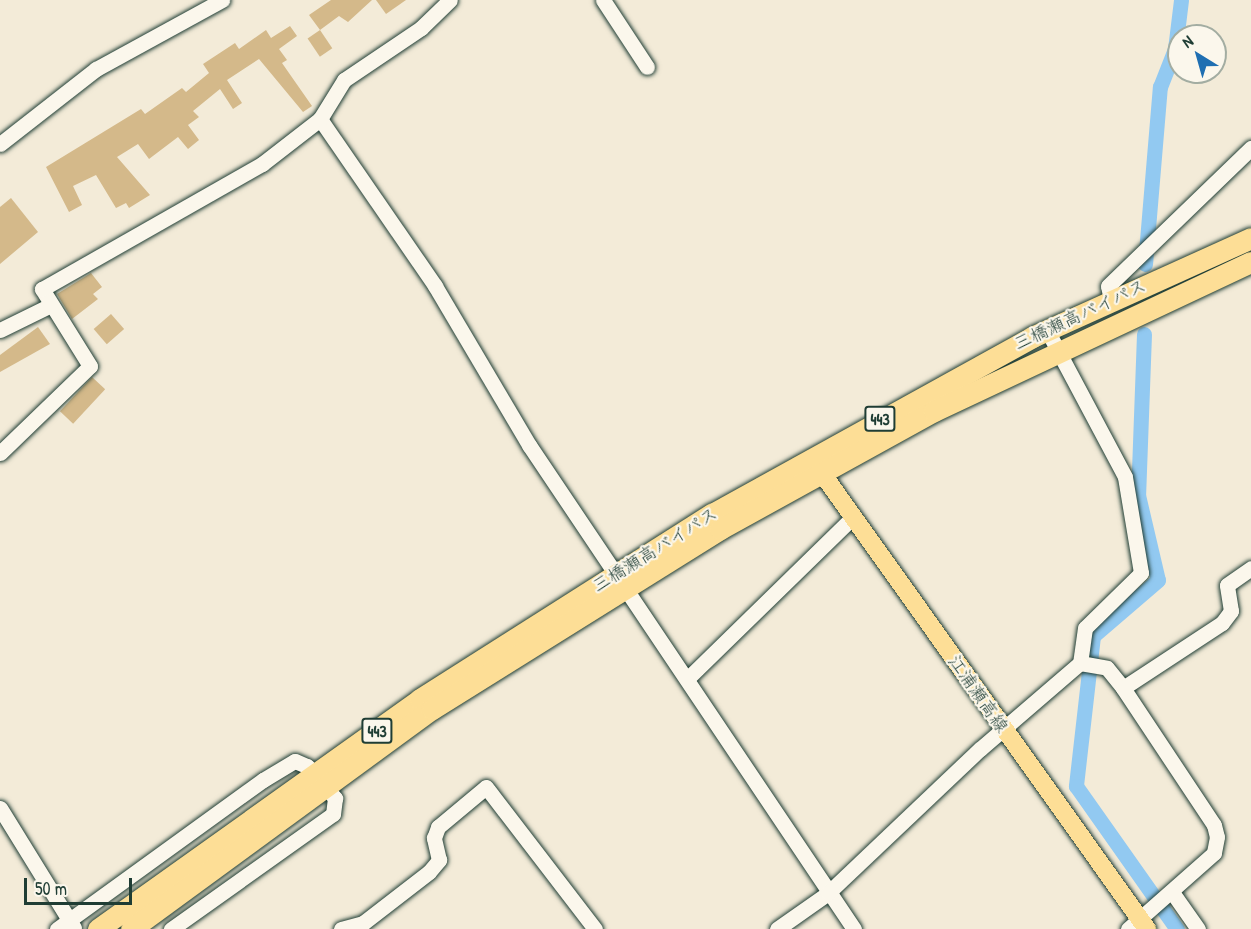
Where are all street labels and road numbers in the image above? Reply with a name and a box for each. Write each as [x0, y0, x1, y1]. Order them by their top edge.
street label: 三橋瀬高バイパス [1010, 275, 1150, 355]
road number: 443 [864, 406, 896, 432]
street label: 三橋瀬高バイパス [588, 503, 722, 597]
street label: 江浦瀬高線 [943, 651, 1013, 737]
road number: 443 [360, 718, 394, 744]

